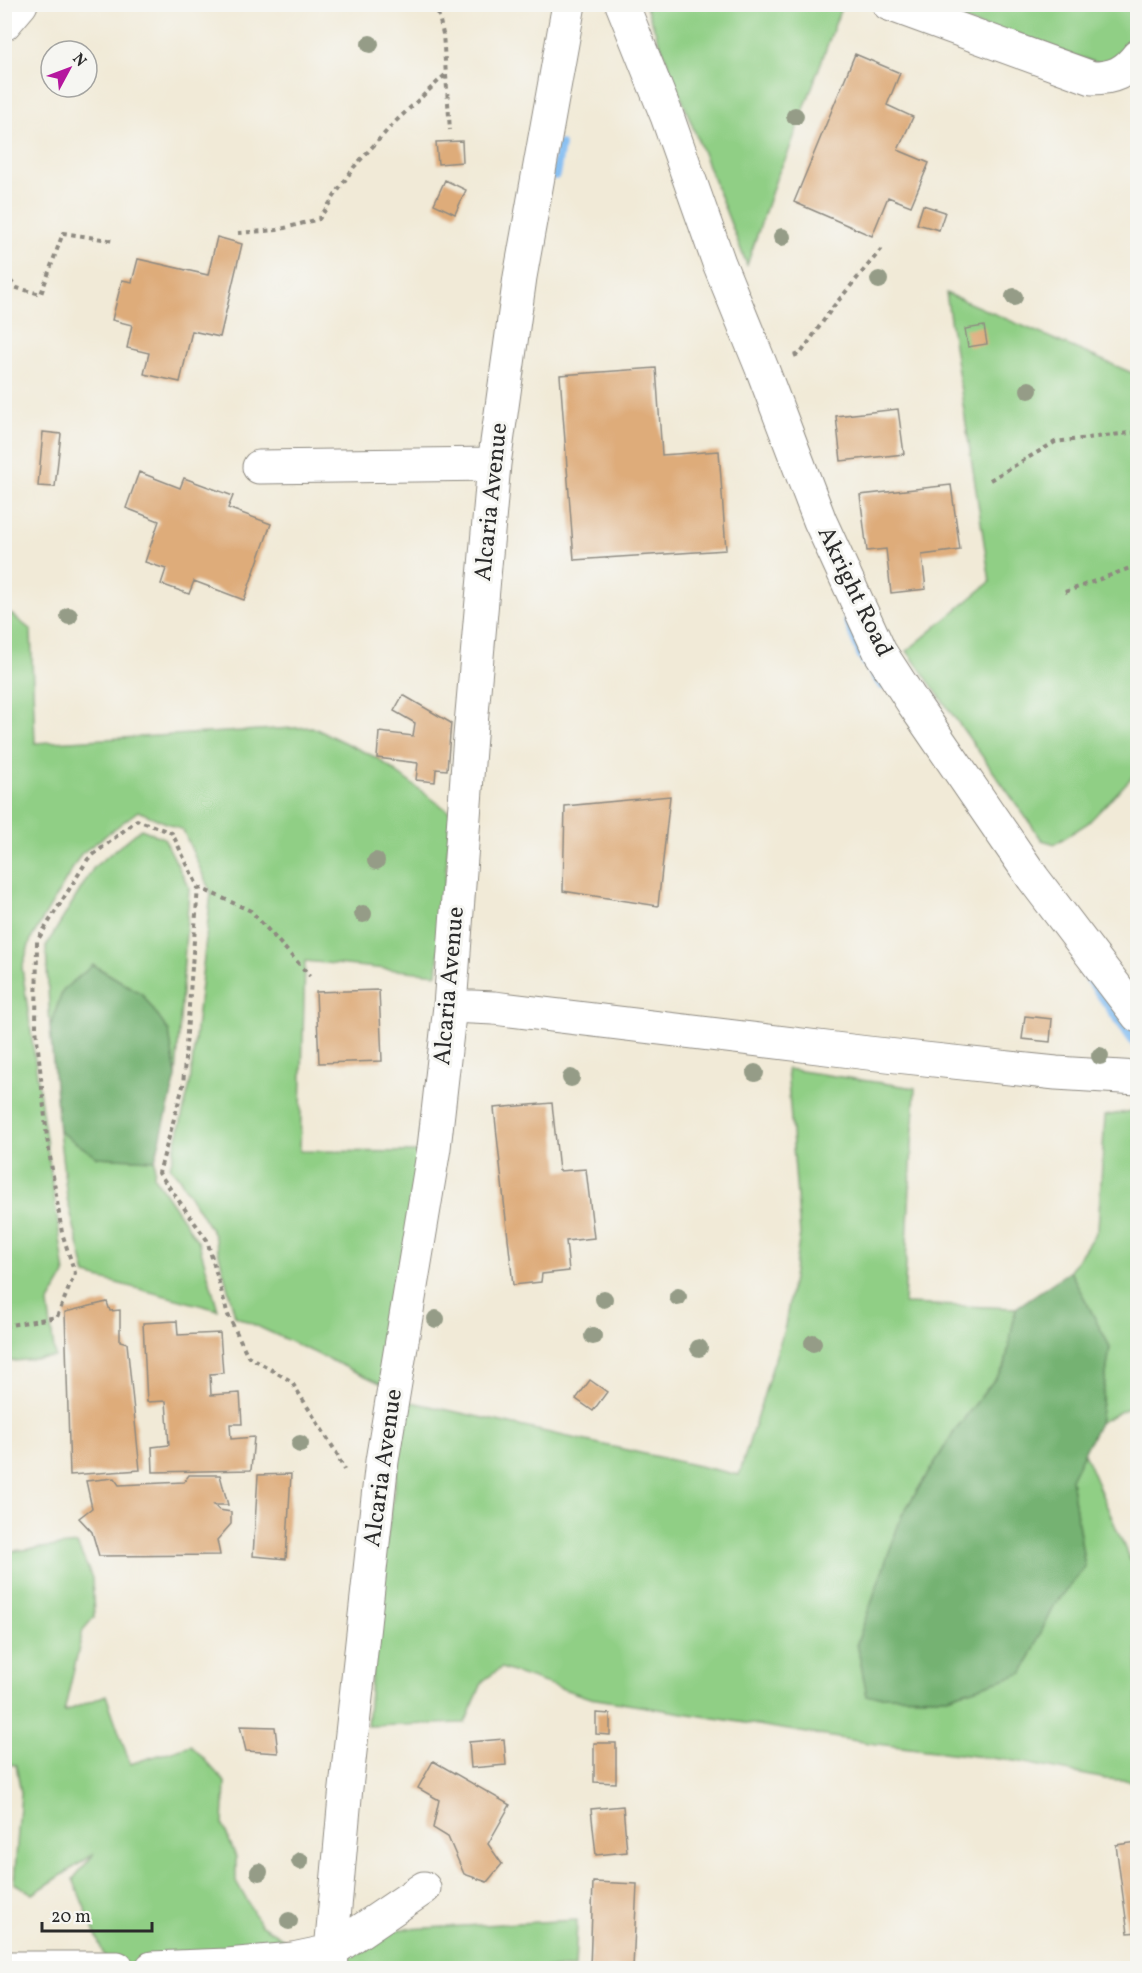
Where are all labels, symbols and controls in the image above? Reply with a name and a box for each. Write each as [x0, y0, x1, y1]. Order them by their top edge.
north arrow [39, 39, 99, 99]
text: N [67, 49, 91, 72]
street label: Alcaria Avenue [467, 421, 517, 583]
street label: Akright Road [808, 521, 900, 663]
street label: Alcaria Avenue [426, 905, 474, 1067]
street label: Alcaria Avenue [356, 1387, 412, 1549]
scale bar [42, 1895, 152, 1933]
text: 20 m [51, 1905, 91, 1930]

